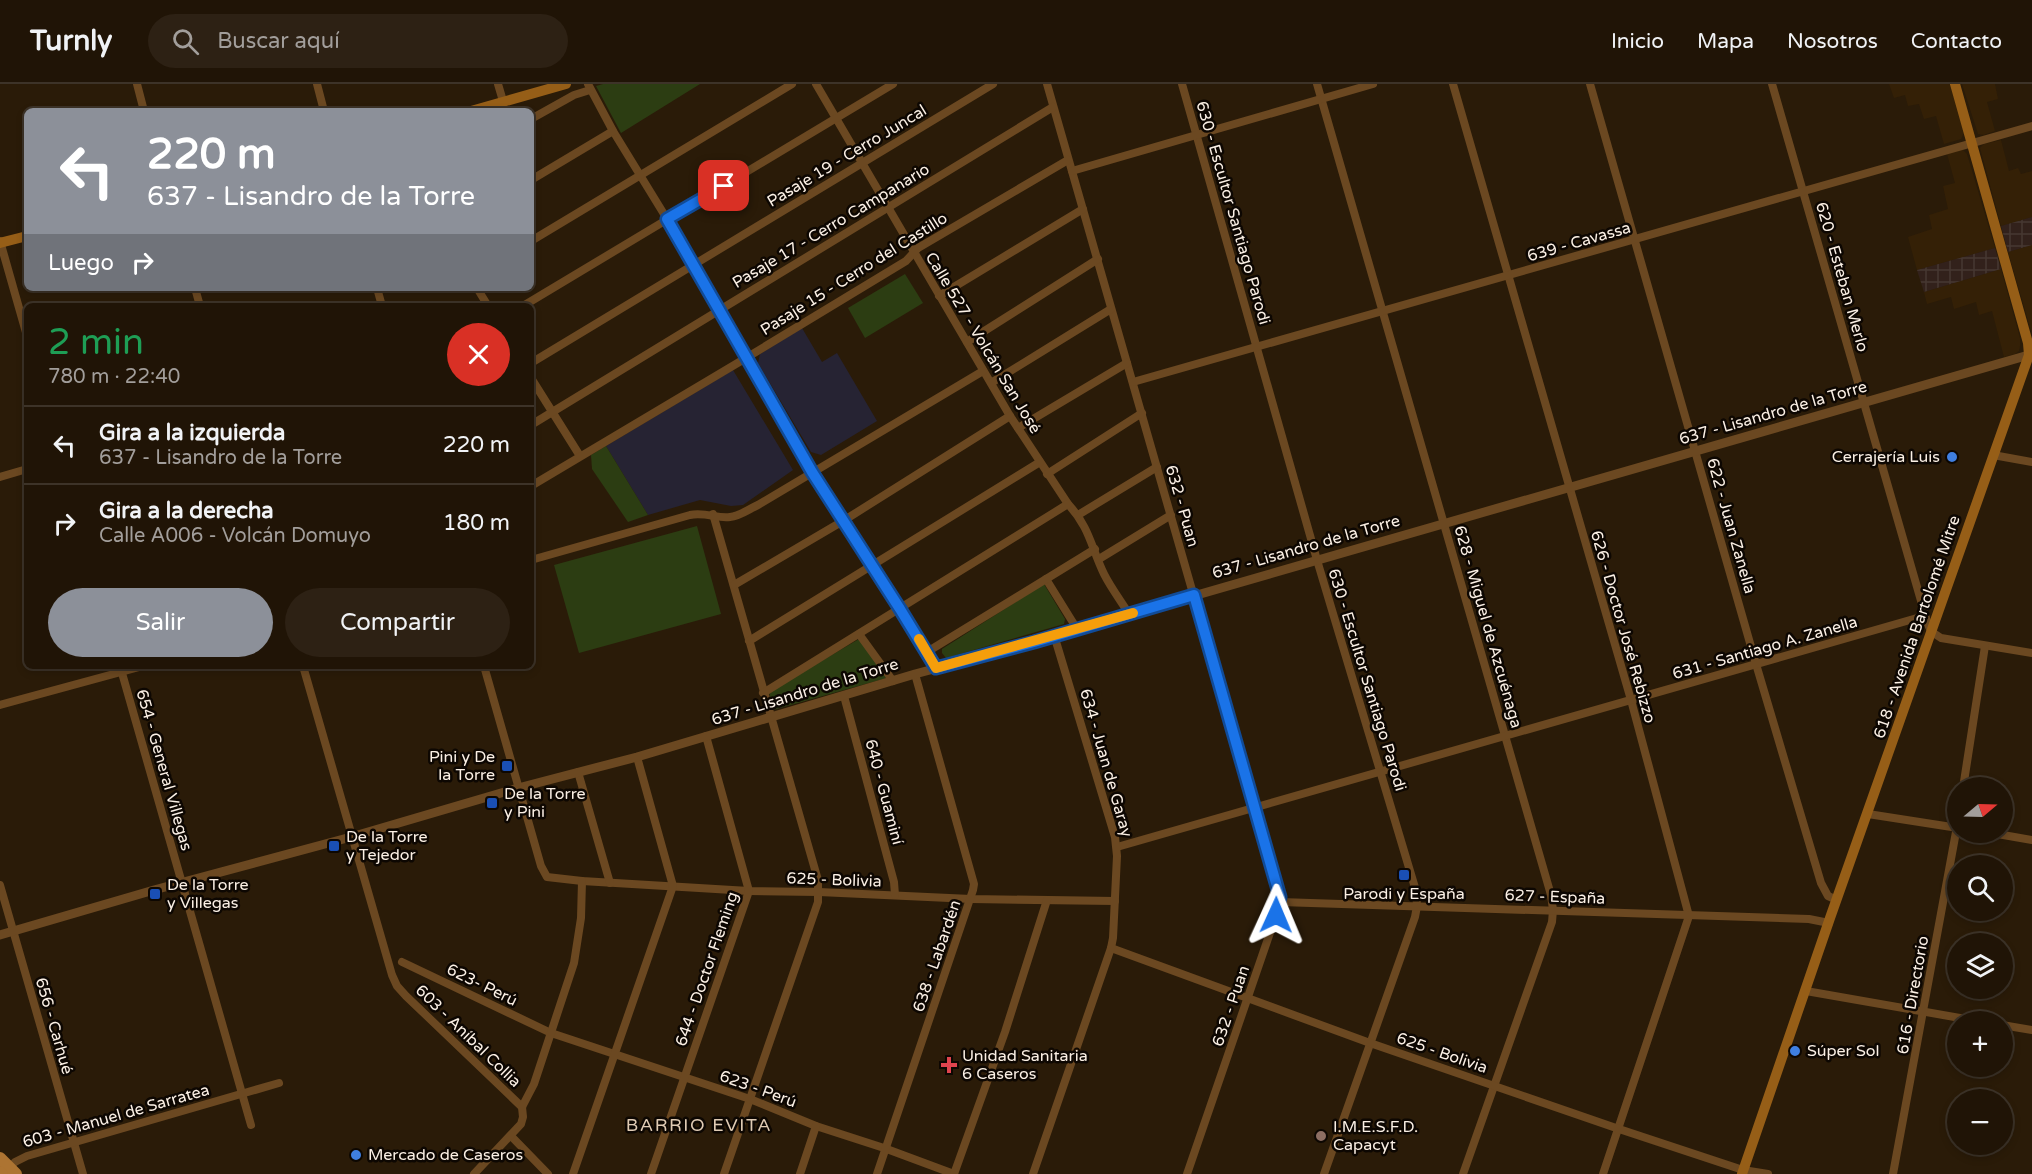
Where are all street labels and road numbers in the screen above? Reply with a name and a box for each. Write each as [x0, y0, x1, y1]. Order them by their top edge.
street label: 630 - Escultor Santiago Parodi [1191, 99, 1275, 327]
street label: Pasaje 19 - Cerro Juncal [764, 100, 930, 212]
street label: Pasaje 17 - Cerro Campanario [729, 159, 933, 293]
street label: 620 - Esteban Merlo [1811, 200, 1873, 354]
street label: Pasaje 15 - Cerro del Castillo [757, 208, 951, 340]
street label: 639 - Cavassa [1525, 218, 1633, 266]
street label: Calle 527 - Volcán San José [921, 249, 1045, 437]
street label: 637 - Lisandro de la Torre [1677, 377, 1869, 449]
street label: 622 - Juan Zanella [1702, 456, 1760, 596]
street label: 632 - Puan [1161, 463, 1203, 549]
street label: 637 - Lisandro de la Torre [1210, 511, 1402, 583]
street label: 618 - Avenida Bartolomé Mitre [1869, 513, 1965, 741]
street label: 628 - Miguel de Azcuénaga [1449, 523, 1527, 731]
street label: 626 - Doctor José Rebizzo [1586, 528, 1660, 726]
street label: 630 - Escultor Santiago Parodi [1324, 566, 1410, 794]
street label: 631 - Santiago A. Zanella [1670, 612, 1860, 684]
street label: 637 - Lisandro de la Torre [709, 654, 901, 730]
street label: 654 - General Villegas [131, 687, 197, 853]
street label: 634 - Juan de Garay [1075, 687, 1137, 840]
street label: 640 - Guaminí [860, 737, 908, 847]
street label: 625 - Bolivia [786, 868, 882, 892]
street label: 627 - España [1504, 885, 1606, 909]
street label: 644 - Doctor Fleming [671, 889, 743, 1049]
street label: 638 - Labardén [908, 897, 966, 1015]
street label: 616 - Directorio [1893, 934, 1933, 1056]
street label: 623- Perú [443, 959, 521, 1011]
street label: 632 - Puan [1208, 963, 1254, 1049]
street label: 656 - Carhué [31, 975, 77, 1077]
street label: 603 - Aníbal Collia [411, 980, 525, 1092]
street label: 625 - Bolivia [1394, 1028, 1490, 1078]
street label: 623 - Perú [717, 1066, 799, 1112]
street label: 603 - Manuel de Sarratea [20, 1080, 212, 1152]

